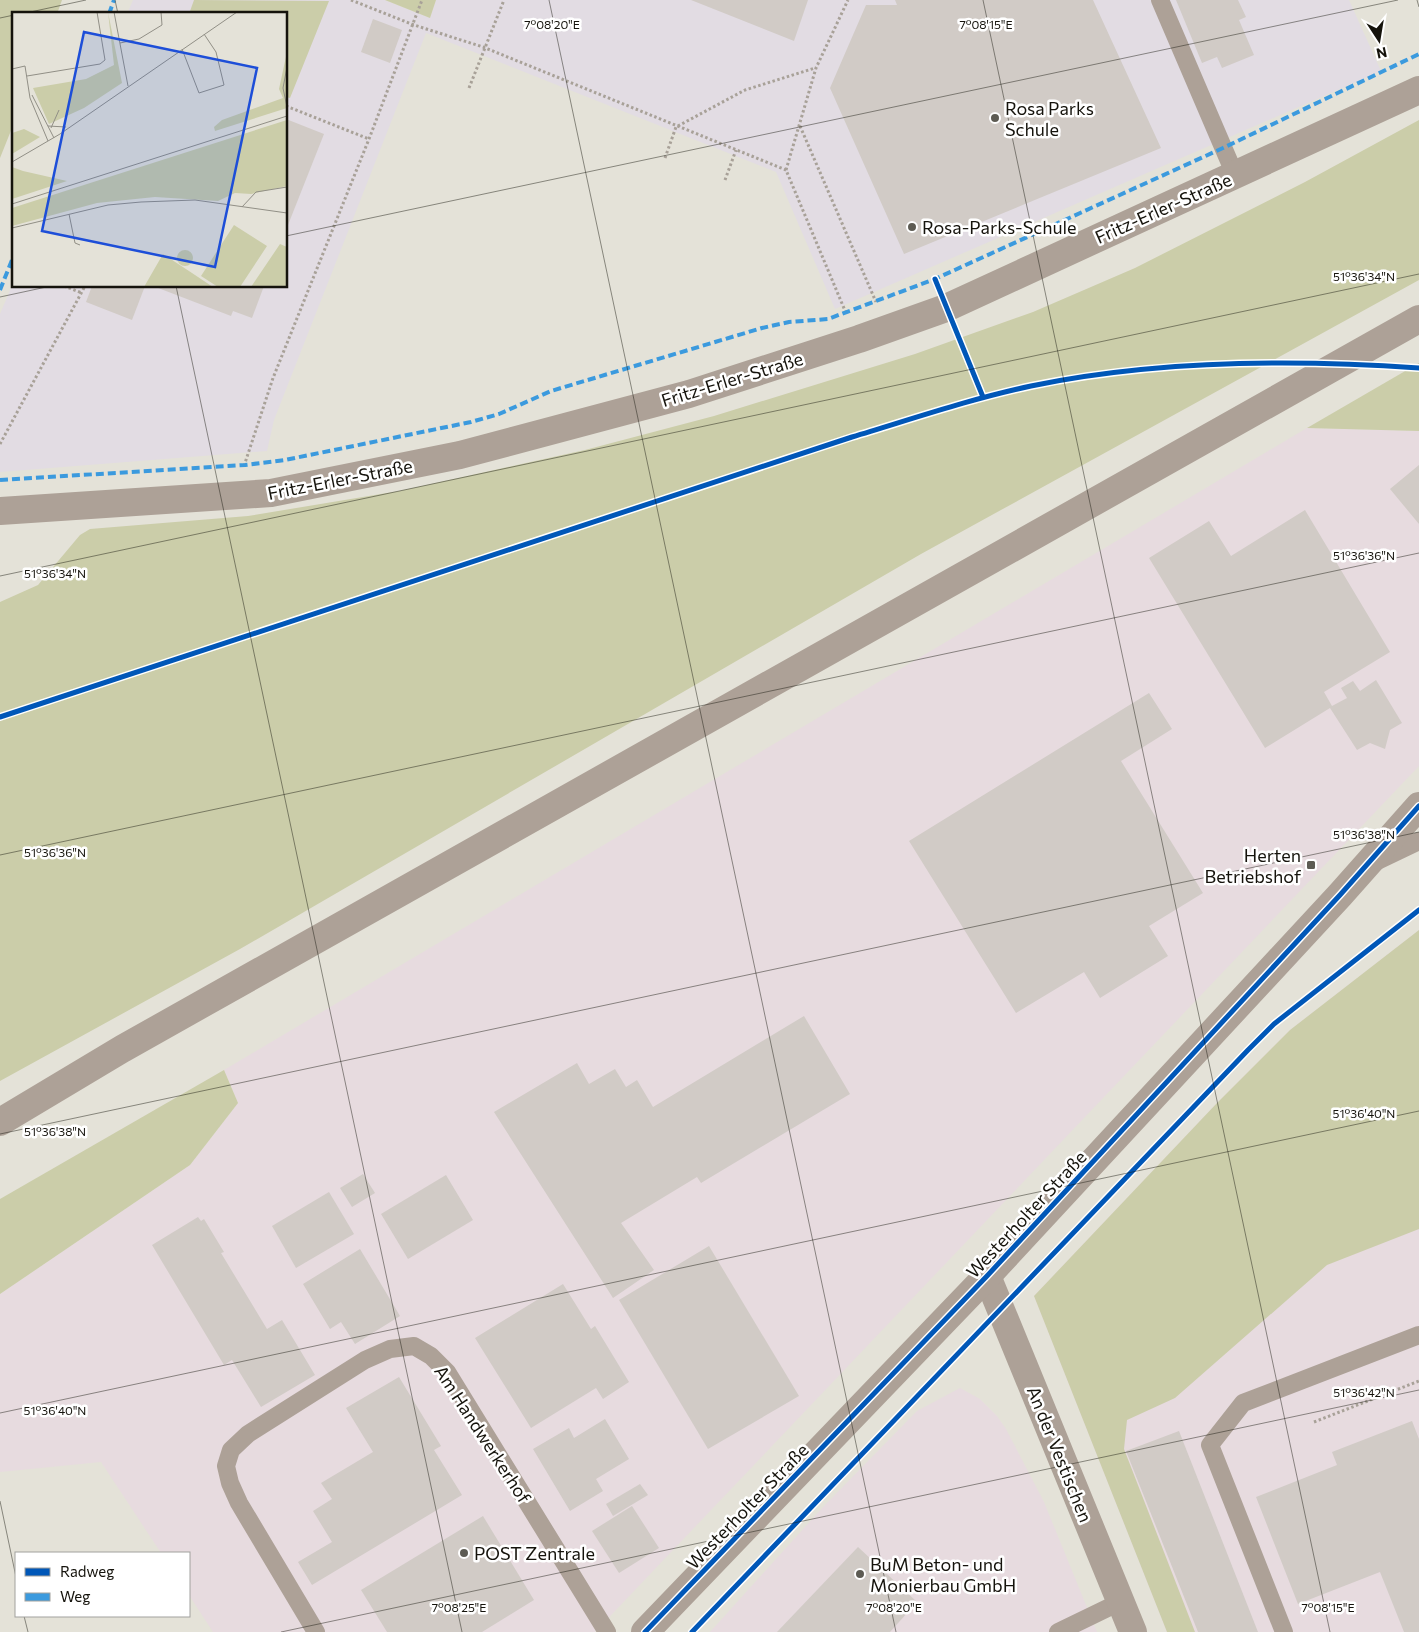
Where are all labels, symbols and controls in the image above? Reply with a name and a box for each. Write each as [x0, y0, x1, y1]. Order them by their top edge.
inset map [12, 12, 288, 288]
north arrow [1354, 15, 1404, 65]
text: 7°08'20"E [524, 17, 580, 31]
text: 7°08'15"E [959, 17, 1013, 31]
text: N [1375, 44, 1389, 63]
place label: Rosa Parks Schule [1005, 97, 1094, 140]
marker: Rosa Parks Schule [989, 112, 1001, 124]
street label: Fritz-Erler-Straße [1091, 168, 1235, 248]
place label: Rosa-Parks-Schule [922, 216, 1077, 238]
marker: Rosa-Parks-Schule [906, 221, 918, 233]
text: 51°36'34"N [1333, 269, 1395, 283]
street label: Fritz-Erler-Straße [658, 347, 806, 411]
street label: Fritz-Erler-Straße [266, 454, 414, 504]
text: 51°36'36"N [1333, 548, 1395, 562]
text: 51°36'34"N [24, 566, 86, 580]
text: 51°36'38"N [1333, 827, 1395, 841]
place label: Herten Betriebshof [1205, 844, 1302, 887]
text: 51°36'36"N [24, 845, 86, 859]
marker: Herten Betriebshof [1305, 859, 1317, 871]
text: 51°36'40"N [1333, 1106, 1395, 1120]
text: 51°36'38"N [24, 1124, 86, 1138]
street label: Westerholter Straße [961, 1146, 1091, 1282]
street label: Am Handwerkerhof [430, 1361, 536, 1508]
street label: An der Vestischen [1023, 1383, 1097, 1525]
text: 51°36'42"N [1333, 1385, 1395, 1399]
text: 51°36'40"N [24, 1403, 86, 1417]
street label: Westerholter Straße [681, 1439, 813, 1573]
place label: POST Zentrale [474, 1542, 595, 1564]
marker: POST Zentrale [458, 1547, 470, 1559]
legend [15, 1552, 190, 1617]
place label: BuM Beton- und Monierbau GmbH [870, 1553, 1016, 1596]
text: Radweg [60, 1562, 114, 1580]
marker: BuM Beton- und Monierbau GmbH [854, 1568, 866, 1580]
text: Weg [60, 1587, 90, 1605]
text: 7°08'25"E [432, 1600, 486, 1614]
text: 7°08'20"E [866, 1600, 922, 1614]
text: 7°08'15"E [1301, 1600, 1355, 1614]

